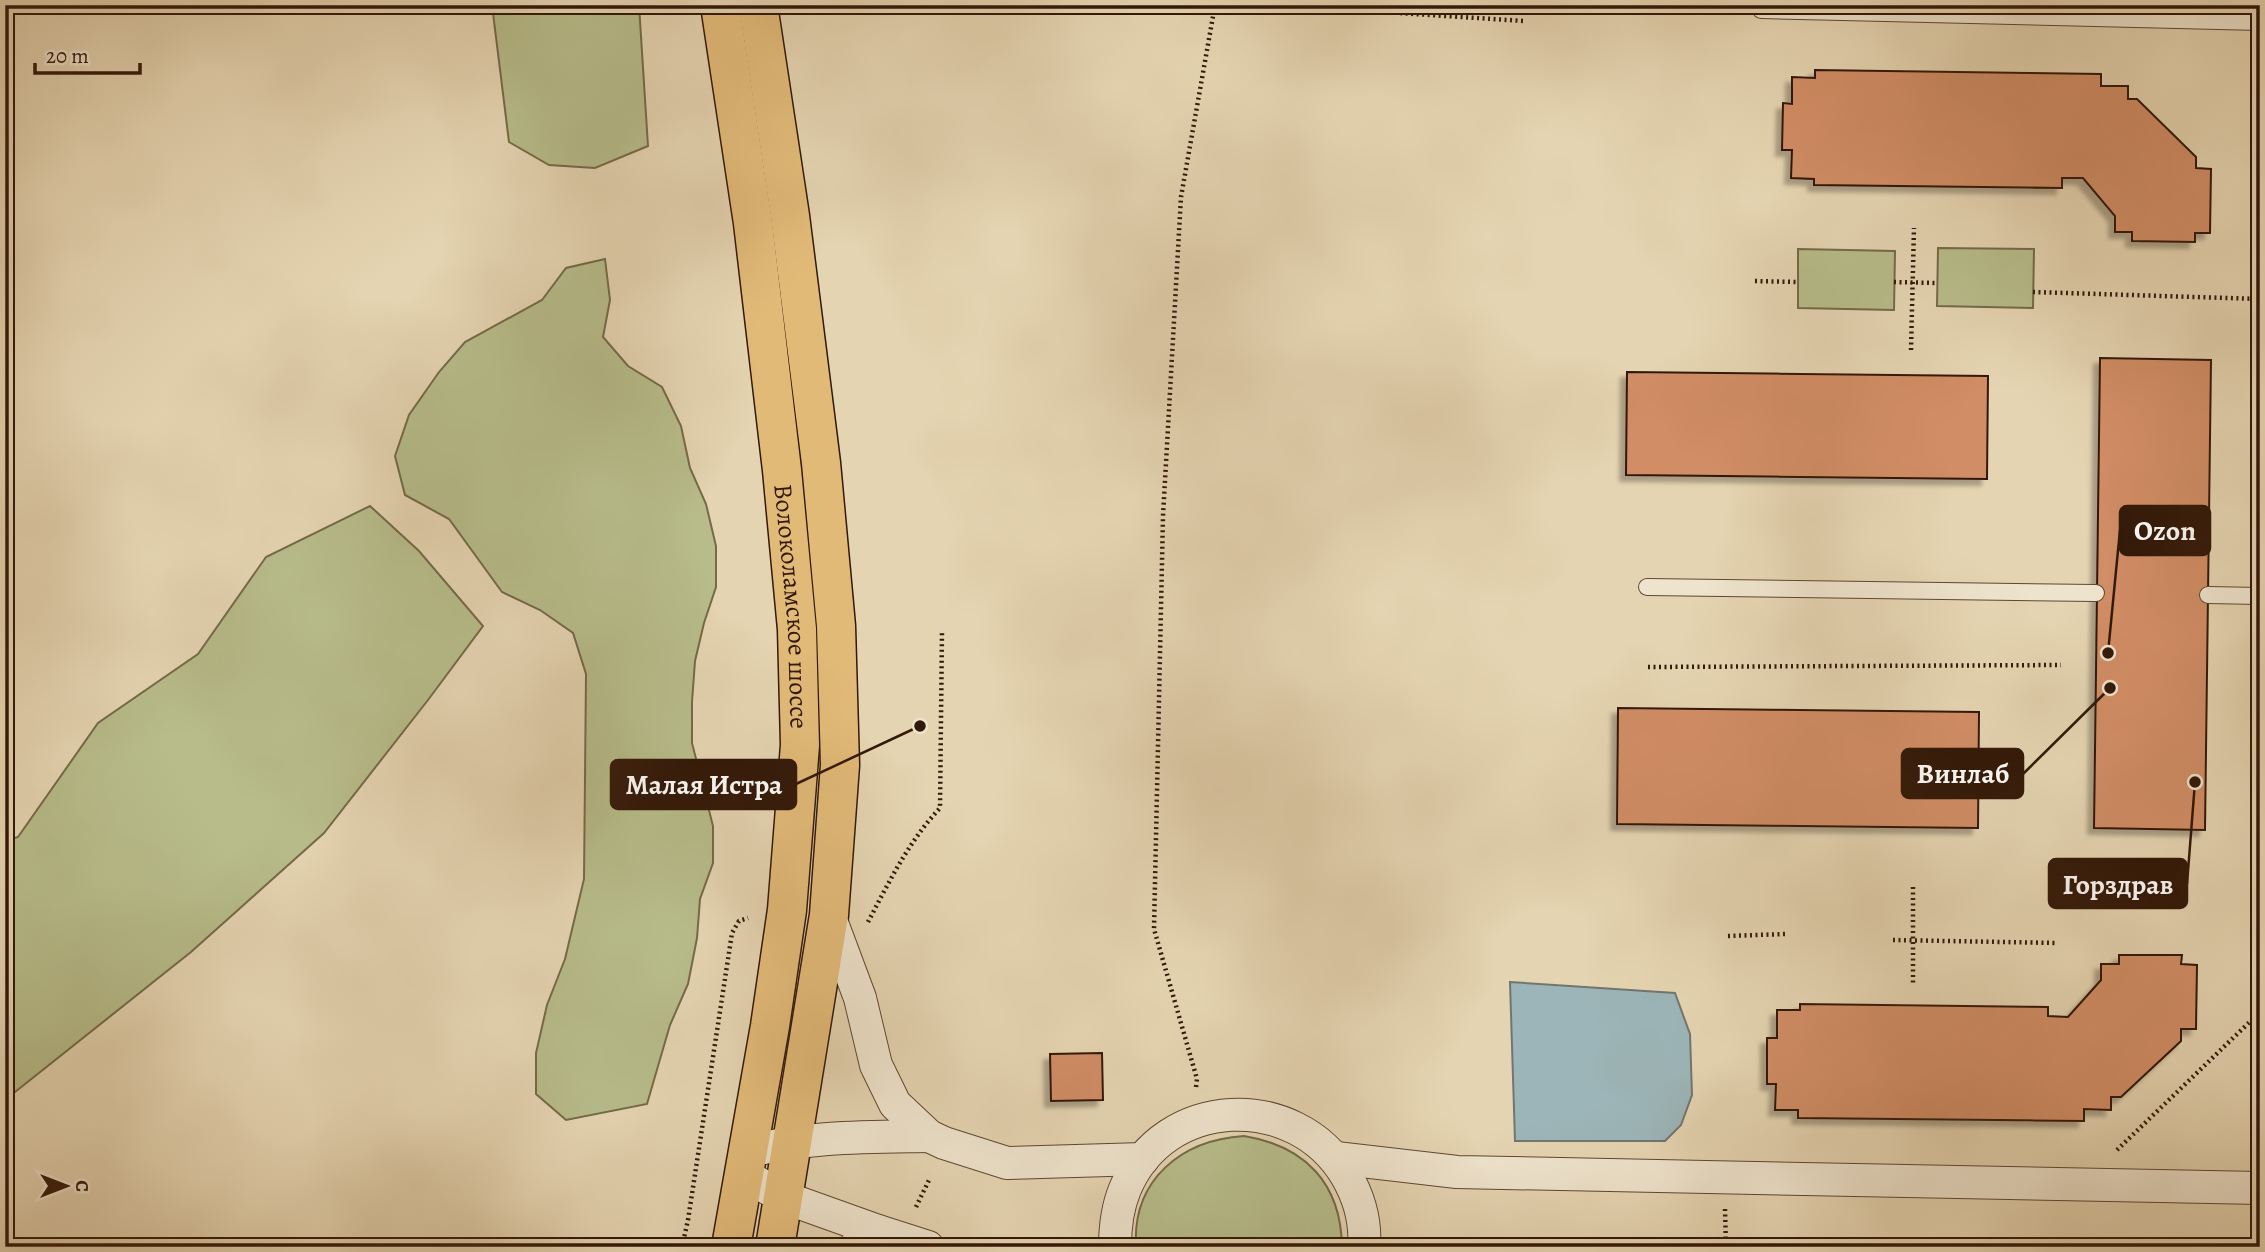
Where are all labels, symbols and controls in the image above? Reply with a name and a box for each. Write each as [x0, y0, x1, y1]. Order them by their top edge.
scale bar [35, 32, 140, 76]
text: 20 m [46, 42, 89, 70]
street label: Волоколамское шоссе [765, 482, 817, 729]
callout: Ozon [2120, 506, 2210, 555]
text: Ozon [2134, 512, 2196, 550]
callout: Винлаб [1902, 749, 2023, 798]
text: Винлаб [1917, 755, 2009, 793]
callout: Малая Истра [611, 760, 796, 809]
text: Малая Истра [626, 766, 783, 804]
callout: Горздрав [2049, 859, 2187, 908]
text: Горздрав [2063, 866, 2174, 904]
north arrow [32, 1150, 102, 1220]
text: С [69, 1180, 95, 1192]

